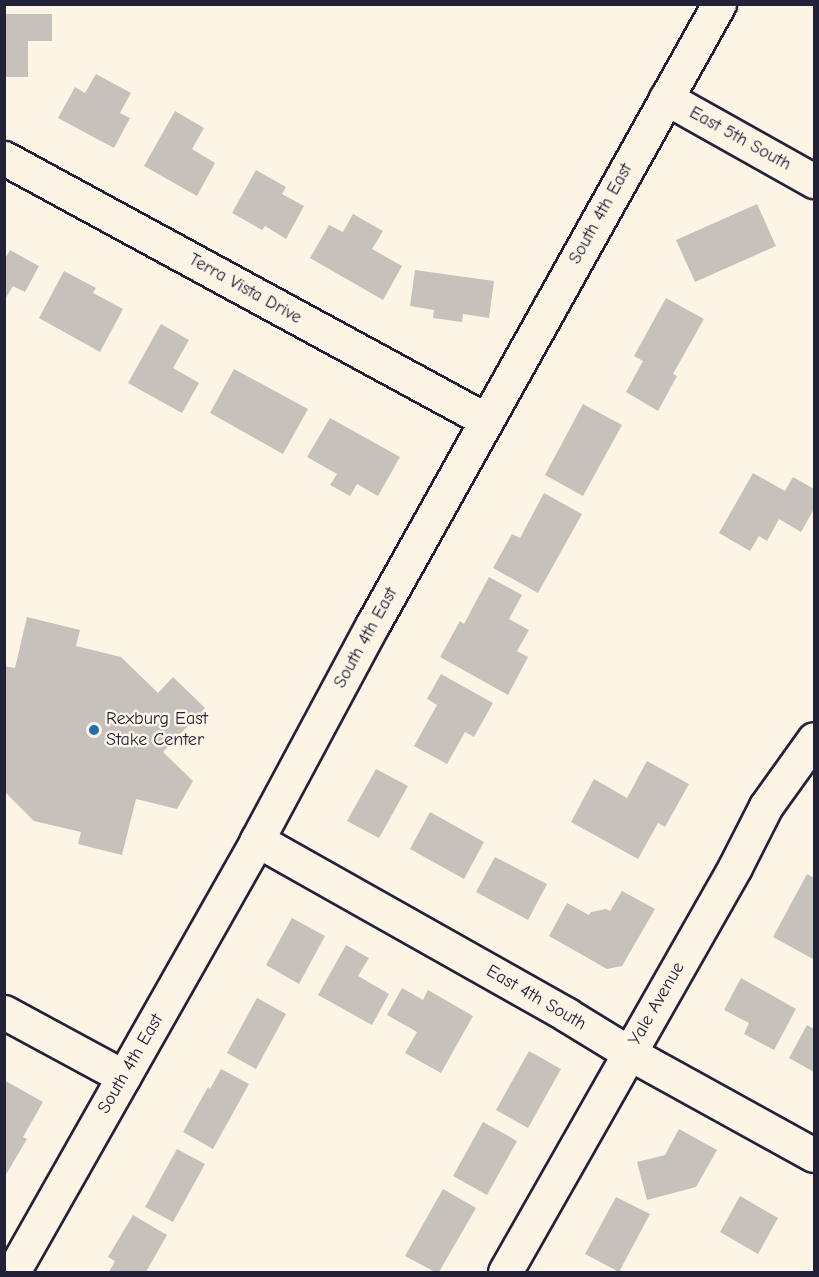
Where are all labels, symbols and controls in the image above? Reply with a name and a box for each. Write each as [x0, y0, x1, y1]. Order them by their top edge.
street label: East 5th South [685, 102, 795, 176]
street label: South 4th East [564, 160, 638, 268]
street label: Terra Vista Drive [185, 249, 305, 329]
street label: South 4th East [329, 584, 403, 692]
place label: Rexburg East Stake Center [106, 709, 208, 752]
marker: Rexburg East Stake Center [87, 723, 101, 737]
street label: Yale Avenue [624, 958, 690, 1050]
street label: East 4th South [482, 961, 590, 1035]
street label: South 4th East [94, 1010, 168, 1118]

